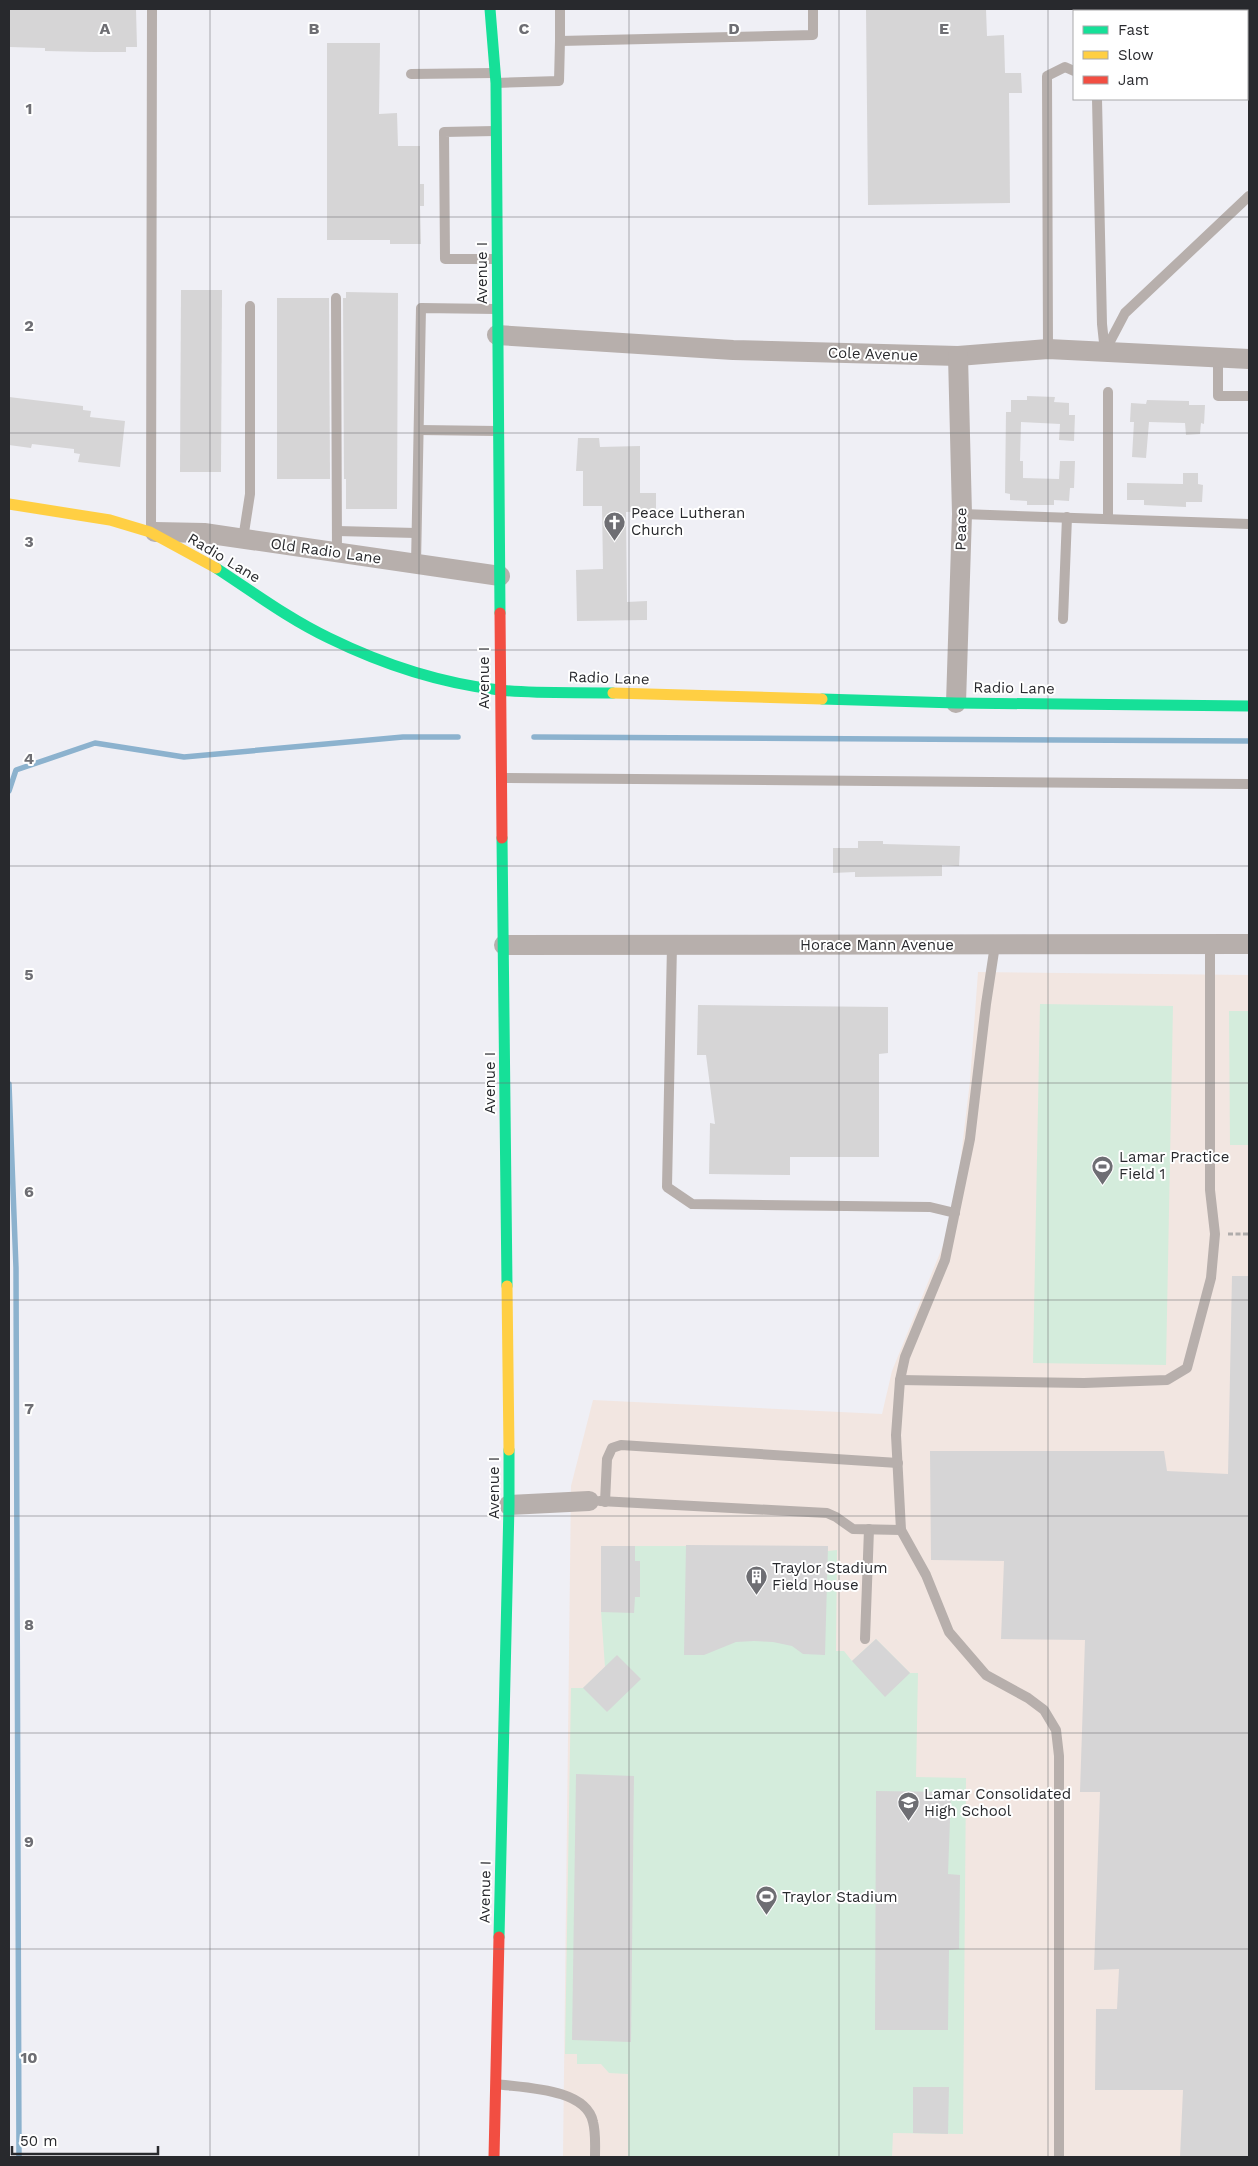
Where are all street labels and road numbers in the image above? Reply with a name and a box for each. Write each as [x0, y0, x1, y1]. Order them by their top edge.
street label: Avenue I [473, 242, 491, 304]
street label: Cole Avenue [828, 343, 918, 365]
street label: Peace [952, 507, 970, 551]
street label: Radio Lane [184, 529, 264, 587]
street label: Old Radio Lane [269, 534, 383, 568]
street label: Avenue I [475, 647, 493, 709]
street label: Radio Lane [568, 668, 650, 688]
street label: Radio Lane [973, 678, 1055, 698]
street label: Horace Mann Avenue [800, 936, 954, 954]
street label: Avenue I [481, 1052, 499, 1114]
street label: Avenue I [485, 1457, 503, 1519]
street label: Avenue I [475, 1861, 495, 1923]

